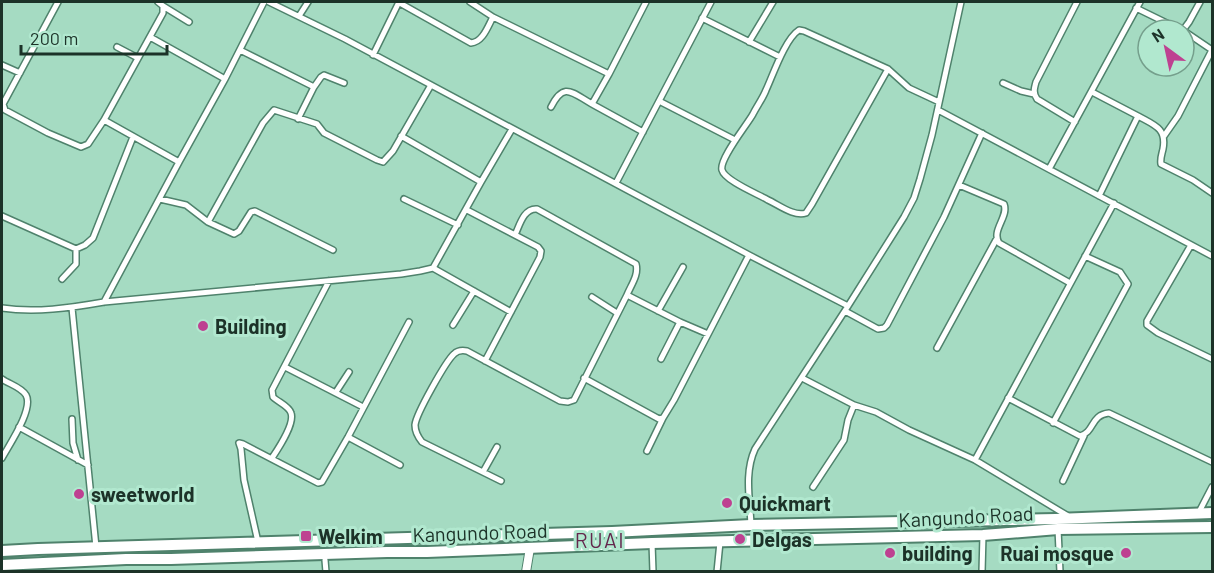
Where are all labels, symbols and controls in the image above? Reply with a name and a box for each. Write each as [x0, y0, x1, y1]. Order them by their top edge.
scale bar [21, 18, 166, 56]
north arrow [1136, 18, 1196, 78]
text: N [1148, 24, 1167, 46]
text: 200 m [30, 27, 78, 49]
place label: Building [215, 314, 287, 338]
marker: Building [196, 319, 210, 333]
place label: sweetworld [91, 482, 195, 506]
marker: sweetworld [72, 487, 86, 501]
place label: Quickmart [739, 491, 831, 515]
marker: Quickmart [720, 496, 734, 510]
street label: Kangundo Road [898, 500, 1034, 532]
street label: Kangundo Road [412, 518, 548, 546]
place label: Welkim [318, 524, 383, 548]
district label: RUAI [575, 527, 625, 552]
place label: Delgas [752, 527, 812, 551]
marker: Welkim [299, 529, 313, 543]
marker: Delgas [733, 532, 747, 546]
place label: building [902, 541, 973, 565]
place label: Ruai mosque [1000, 541, 1114, 565]
marker: building [883, 546, 897, 560]
marker: Ruai mosque [1119, 546, 1133, 560]

